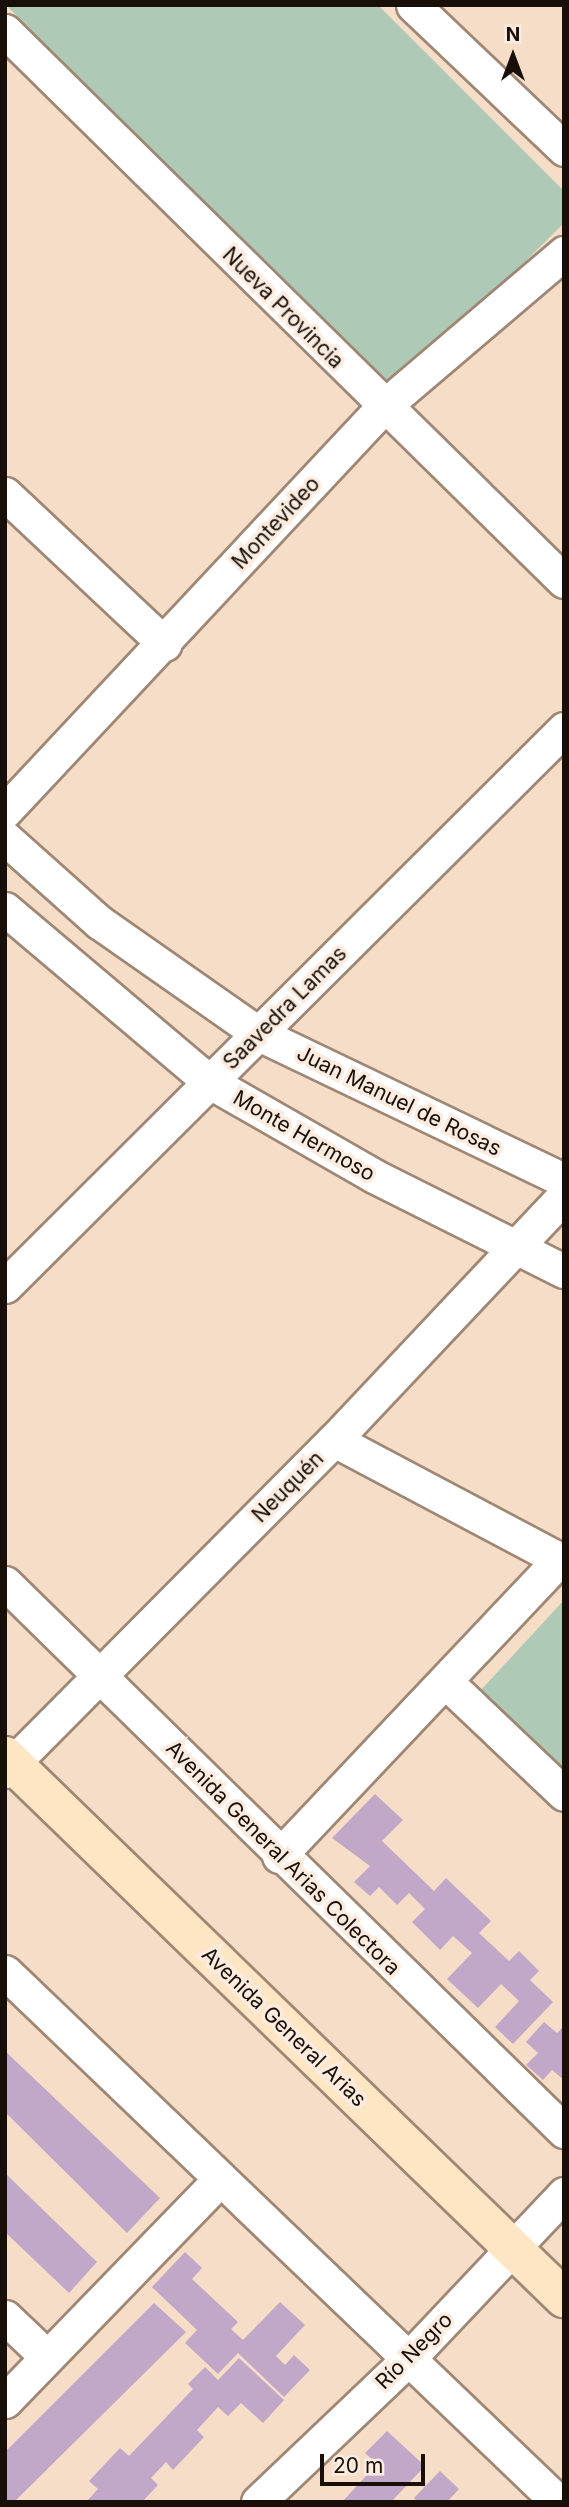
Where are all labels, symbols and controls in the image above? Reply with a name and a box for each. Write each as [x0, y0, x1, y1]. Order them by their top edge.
north arrow [478, 21, 548, 91]
text: N [506, 23, 520, 46]
street label: Nueva Provincia [217, 242, 349, 374]
street label: Montevideo [227, 472, 325, 574]
street label: Saavedra Lamas [218, 941, 352, 1075]
street label: Juan Manuel de Rosas [293, 1041, 505, 1161]
street label: Monte Hermoso [229, 1085, 379, 1187]
street label: Neuquén [247, 1446, 329, 1528]
street label: Avenida General Arias Colectora [161, 1736, 405, 1980]
street label: Avenida General Arias [197, 1942, 371, 2112]
street label: Río Negro [370, 2307, 458, 2395]
scale bar [324, 2440, 429, 2484]
text: 20 m [333, 2453, 383, 2478]

